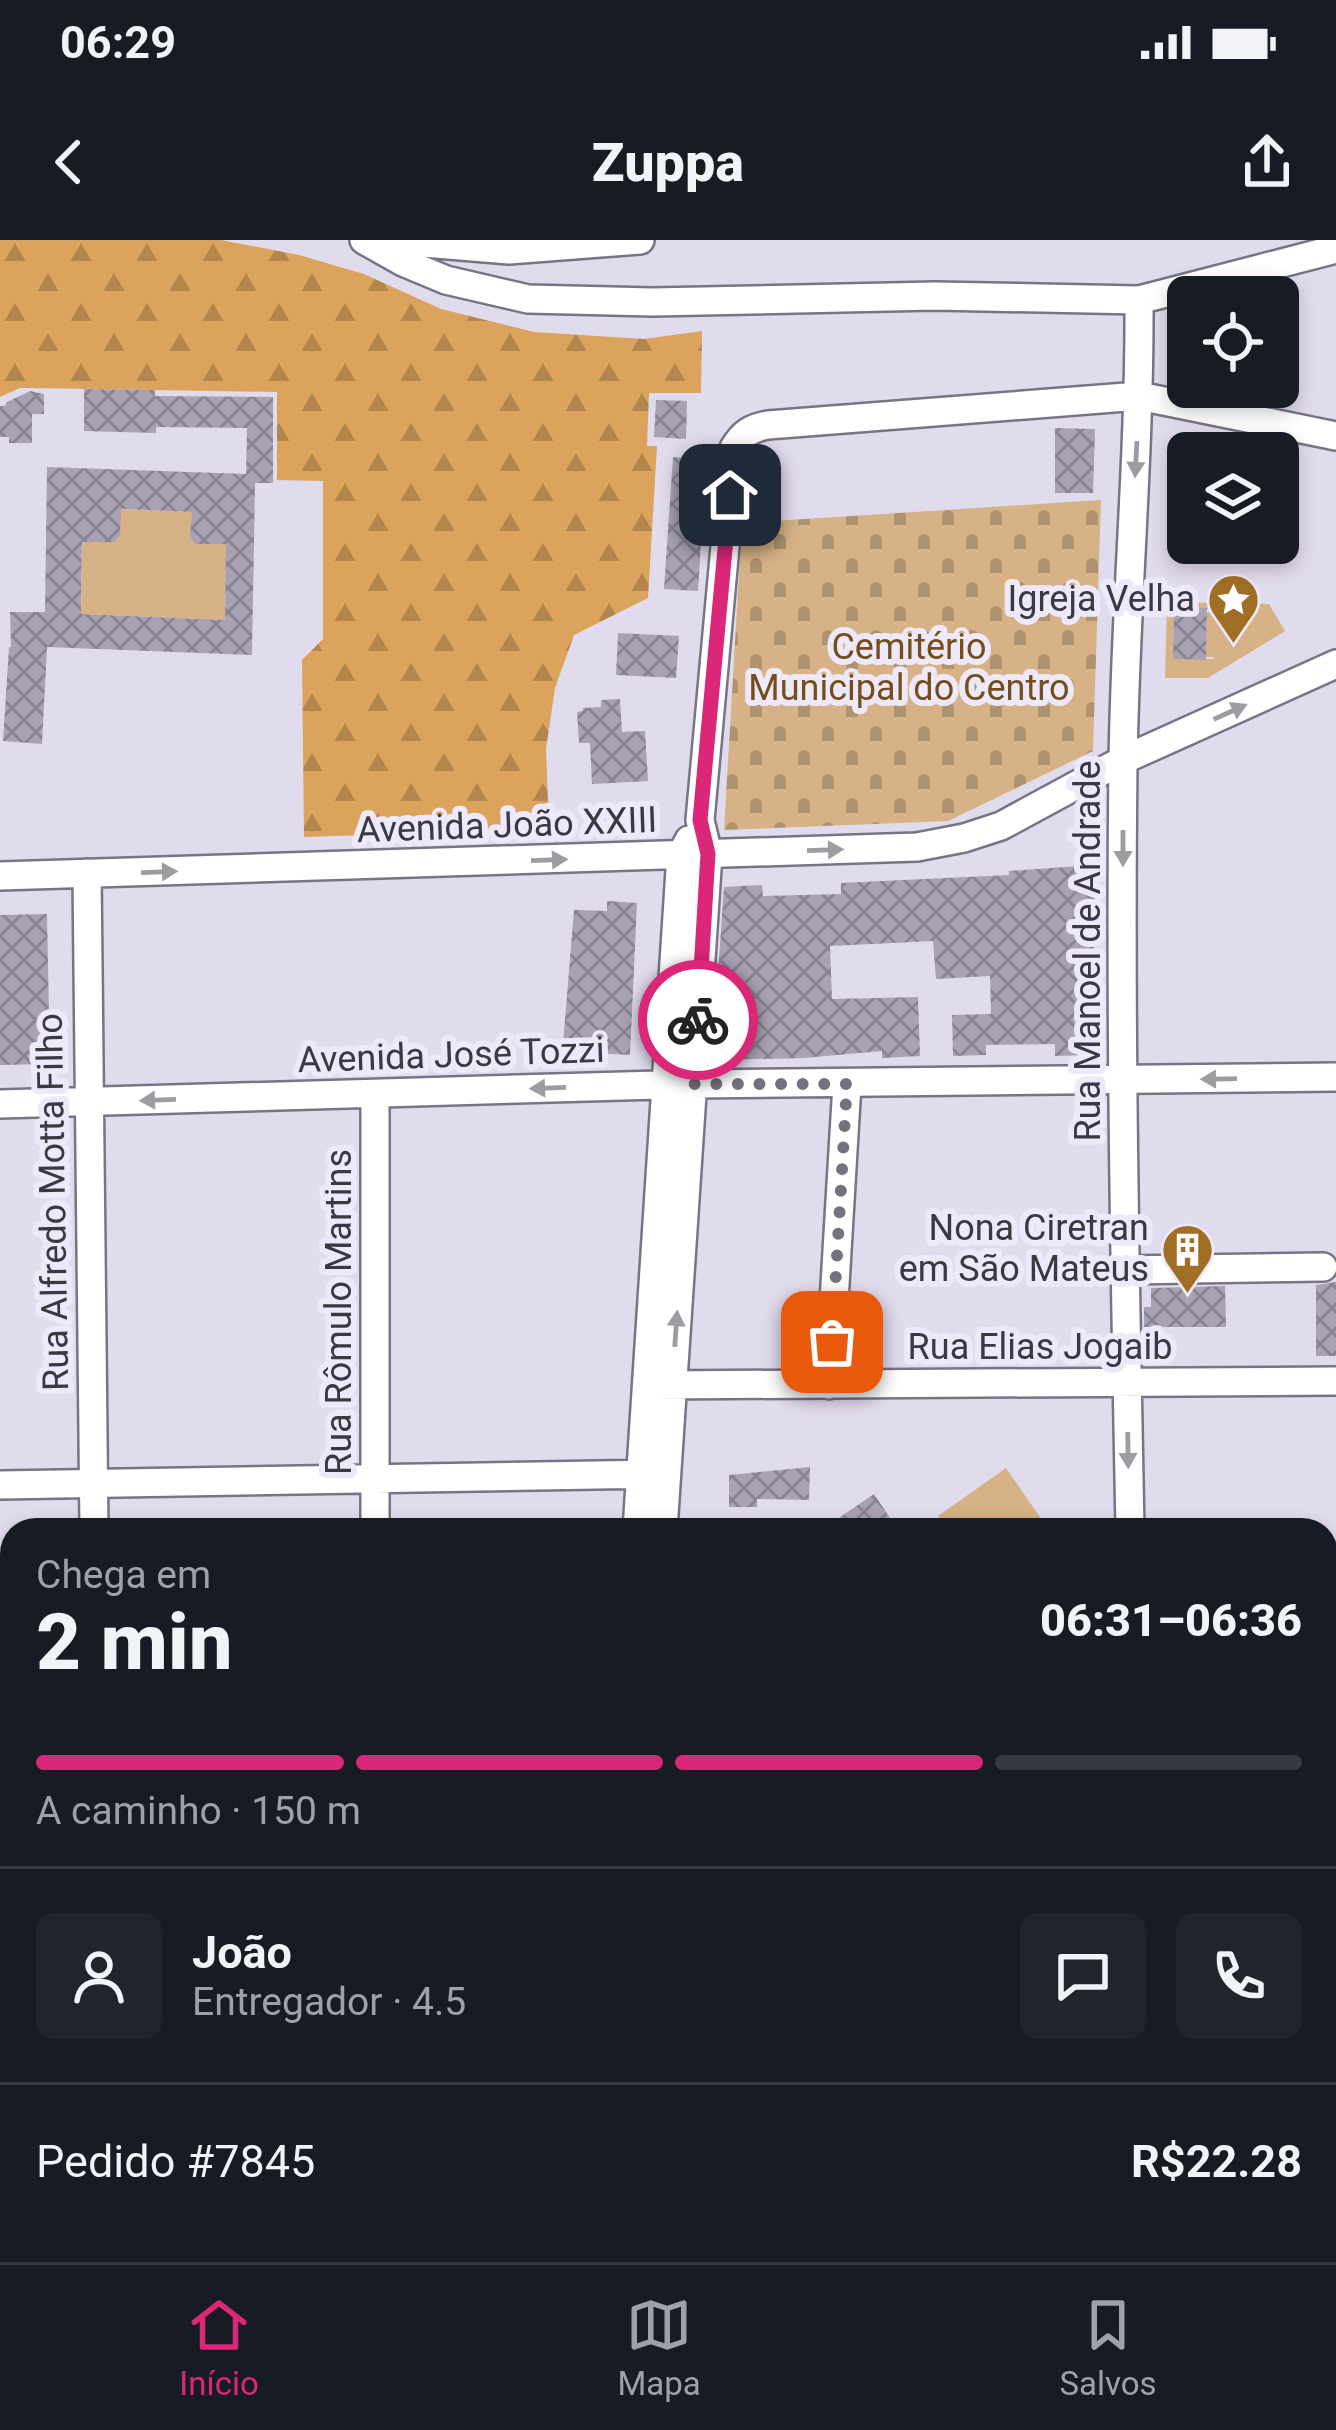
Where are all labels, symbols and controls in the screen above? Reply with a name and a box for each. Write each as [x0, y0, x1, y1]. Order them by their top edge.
text: 06:29 [60, 16, 176, 69]
icon: back [36, 129, 102, 195]
icon: share [1234, 129, 1300, 195]
text: Zuppa [592, 131, 744, 194]
map controls [1167, 276, 1299, 564]
button: locate [1167, 276, 1299, 408]
button: layers [1167, 432, 1299, 564]
one-way arrow [1126, 441, 1145, 479]
pin [679, 444, 781, 546]
icon: home [697, 462, 763, 528]
place icon: Igreja Velha [1206, 571, 1262, 645]
place label: Igreja Velha [1008, 578, 1195, 620]
park label: Cemitério Municipal do Centro [748, 626, 1070, 709]
one-way arrow [1212, 701, 1247, 721]
street label: Rua Manoel de Andrade [1067, 760, 1109, 1142]
street label: Avenida João XXIII [356, 799, 658, 851]
one-way arrow [1113, 830, 1133, 868]
one-way arrow [807, 841, 845, 860]
one-way arrow [531, 850, 569, 869]
one-way arrow [141, 862, 179, 881]
courier [638, 960, 758, 1080]
icon: bike [665, 987, 731, 1053]
street label: Rua Alfredo Motta Filho [29, 1013, 77, 1391]
street label: Avenida José Tozzi [297, 1029, 605, 1081]
one-way arrow [1199, 1069, 1237, 1088]
one-way arrow [528, 1079, 566, 1098]
one-way arrow [139, 1091, 177, 1110]
street label: Rua Rômulo Martins [318, 1149, 360, 1475]
place label: Nona Ciretran em São Mateus [899, 1207, 1149, 1290]
building icon: Nona Ciretran em São Mateus [1160, 1221, 1216, 1295]
pin [781, 1291, 883, 1393]
icon: bag [799, 1309, 865, 1375]
one-way arrow [667, 1310, 686, 1348]
street label: Rua Elias Jogaib [908, 1326, 1172, 1368]
one-way arrow [1119, 1432, 1138, 1470]
text: Chega em [36, 1552, 211, 1598]
text: 06:31–06:36 [1040, 1594, 1302, 1647]
text: 2 min [36, 1597, 233, 1688]
text: A caminho · 150 m [36, 1788, 361, 1834]
button: person [36, 1913, 162, 2039]
button: chat [1020, 1913, 1146, 2039]
button: phone [1176, 1913, 1302, 2039]
text: João [192, 1926, 292, 1979]
text: Entregador · 4.5 [192, 1979, 466, 2025]
text: Pedido #7845 [36, 2135, 315, 2188]
text: R$22.28 [1131, 2135, 1302, 2188]
tab: Início [179, 2292, 259, 2403]
tab: Mapa [618, 2292, 701, 2403]
tab: Salvos [1059, 2292, 1157, 2403]

